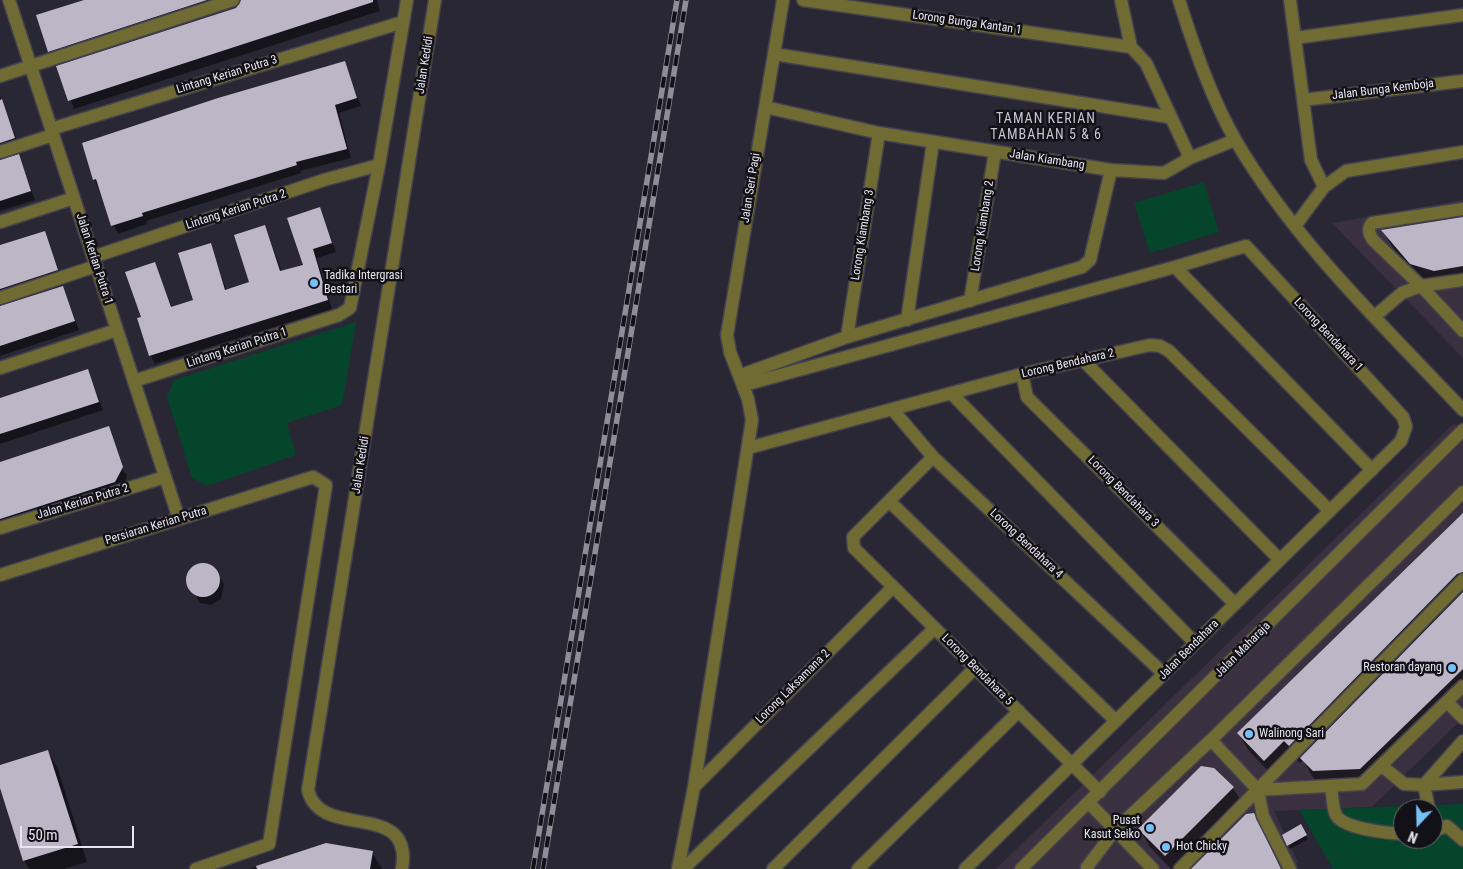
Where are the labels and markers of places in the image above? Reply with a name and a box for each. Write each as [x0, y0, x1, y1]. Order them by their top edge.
place label: Tadika Intergrasi Bestari [324, 269, 403, 297]
marker: Tadika Intergrasi Bestari [308, 277, 320, 289]
place label: Restoran dayang [1363, 661, 1442, 675]
marker: Restoran dayang [1446, 662, 1458, 674]
place label: Walinong Sari [1259, 727, 1324, 741]
marker: Walinong Sari [1243, 728, 1255, 740]
place label: Pusat Kasut Seiko [1084, 814, 1140, 842]
marker: Pusat Kasut Seiko [1144, 822, 1156, 834]
place label: Hot Chicky [1176, 840, 1227, 854]
marker: Hot Chicky [1160, 841, 1172, 853]

